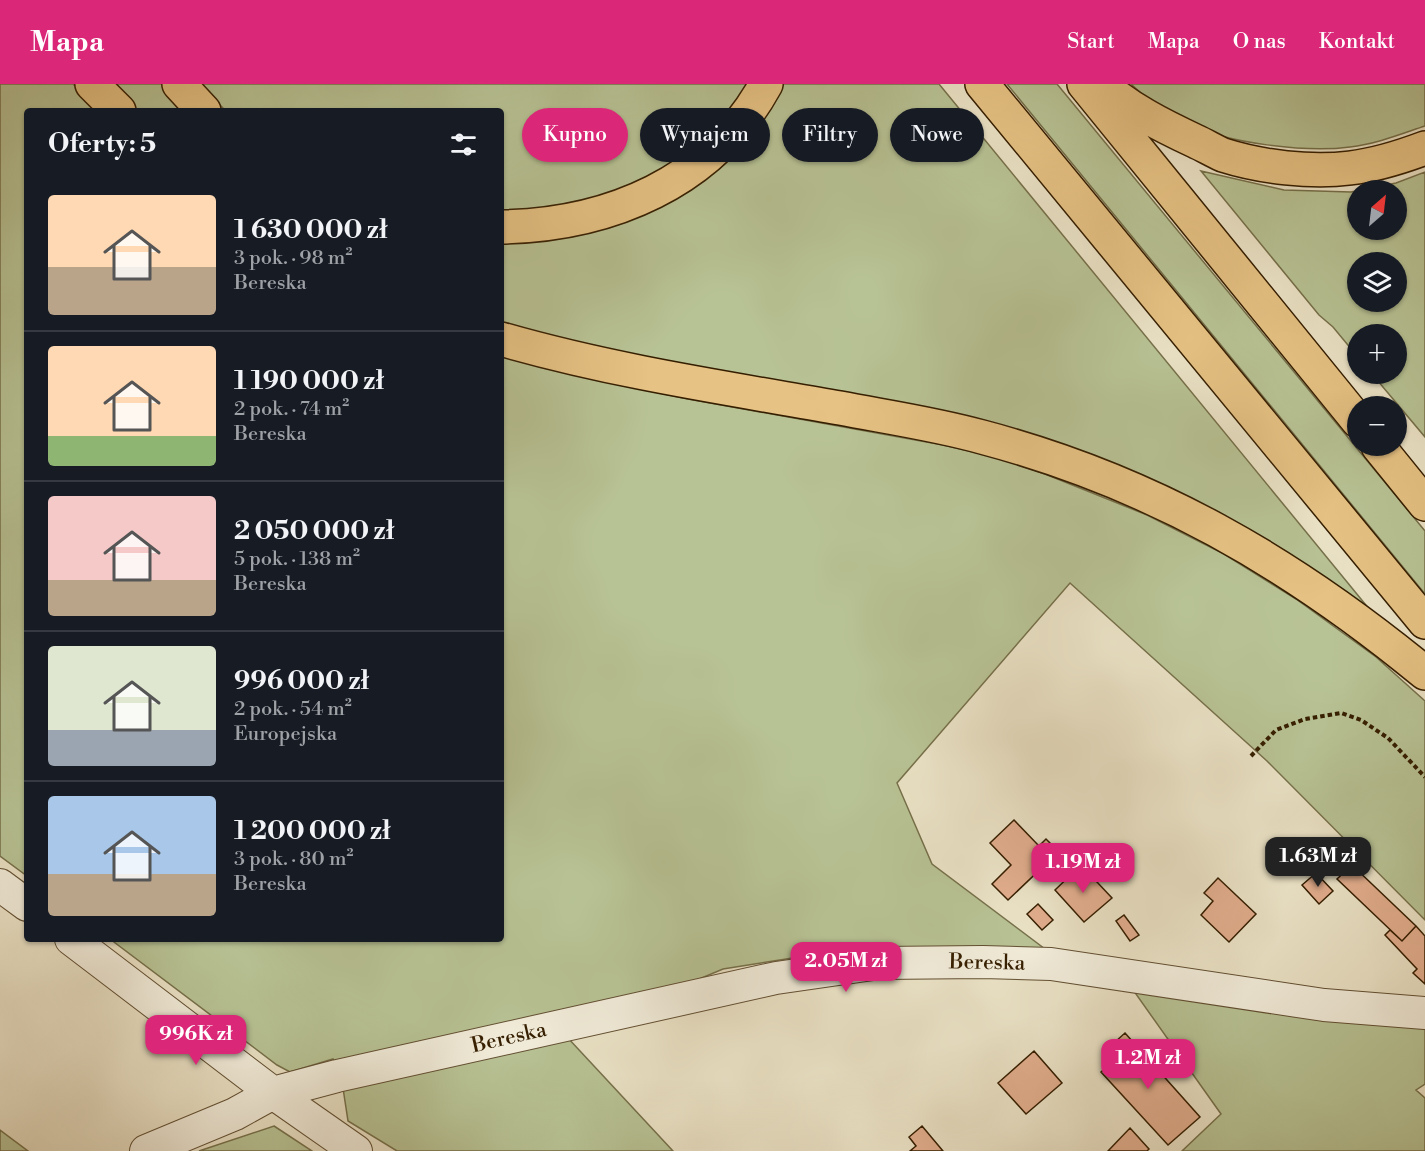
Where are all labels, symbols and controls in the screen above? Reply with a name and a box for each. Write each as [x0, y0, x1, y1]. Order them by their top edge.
text: Mapa [30, 25, 104, 60]
text: Start [1067, 29, 1115, 55]
text: Mapa [1148, 29, 1200, 55]
text: O nas [1233, 29, 1286, 55]
text: Kontakt [1319, 29, 1395, 55]
chip: Kupno [522, 108, 628, 162]
chip: Wynajem [640, 108, 770, 162]
chip: Filtry [782, 108, 878, 162]
chip: Nowe [890, 108, 984, 162]
text: Oferty: 5 [48, 128, 156, 160]
icon: filters [447, 128, 480, 161]
north arrow [1347, 180, 1407, 240]
map controls [1347, 180, 1407, 456]
text: 1 630 000 zł [234, 214, 388, 246]
icon: home [96, 219, 168, 291]
text: 3 pok. · 98 m² [234, 246, 352, 271]
button: layers [1347, 252, 1407, 312]
text: Bereska [234, 271, 307, 296]
button: + [1347, 324, 1407, 384]
text: 1 190 000 zł [234, 365, 384, 397]
icon: home [96, 370, 168, 442]
button: − [1347, 396, 1407, 456]
text: 2 pok. · 74 m² [234, 397, 349, 422]
text: Bereska [234, 422, 307, 447]
text: 2 050 000 zł [234, 515, 394, 547]
icon: home [96, 520, 168, 592]
text: 5 pok. · 138 m² [234, 547, 360, 572]
text: Bereska [234, 572, 307, 597]
text: 996 000 zł [234, 665, 369, 697]
icon: home [96, 670, 168, 742]
text: 2 pok. · 54 m² [234, 697, 352, 722]
text: Europejska [234, 722, 337, 747]
text: 1 200 000 zł [234, 815, 391, 847]
icon: home [96, 820, 168, 892]
pin: 1.63M zł [1256, 837, 1380, 888]
pin: 1.19M zł [1021, 843, 1145, 894]
text: 1.63M zł [1279, 844, 1357, 869]
text: 3 pok. · 80 m² [234, 847, 354, 872]
text: 1.19M zł [1045, 850, 1121, 875]
text: Bereska [234, 872, 307, 897]
pin: 2.05M zł [784, 942, 908, 993]
text: 2.05M zł [805, 949, 887, 974]
street label: Bereska [948, 949, 1026, 977]
pin: 996K zł [141, 1015, 251, 1066]
street label: Bereska [468, 1017, 549, 1059]
text: 996K zł [159, 1022, 233, 1047]
pin: 1.2M zł [1093, 1039, 1203, 1090]
text: 1.2M zł [1115, 1046, 1181, 1071]

